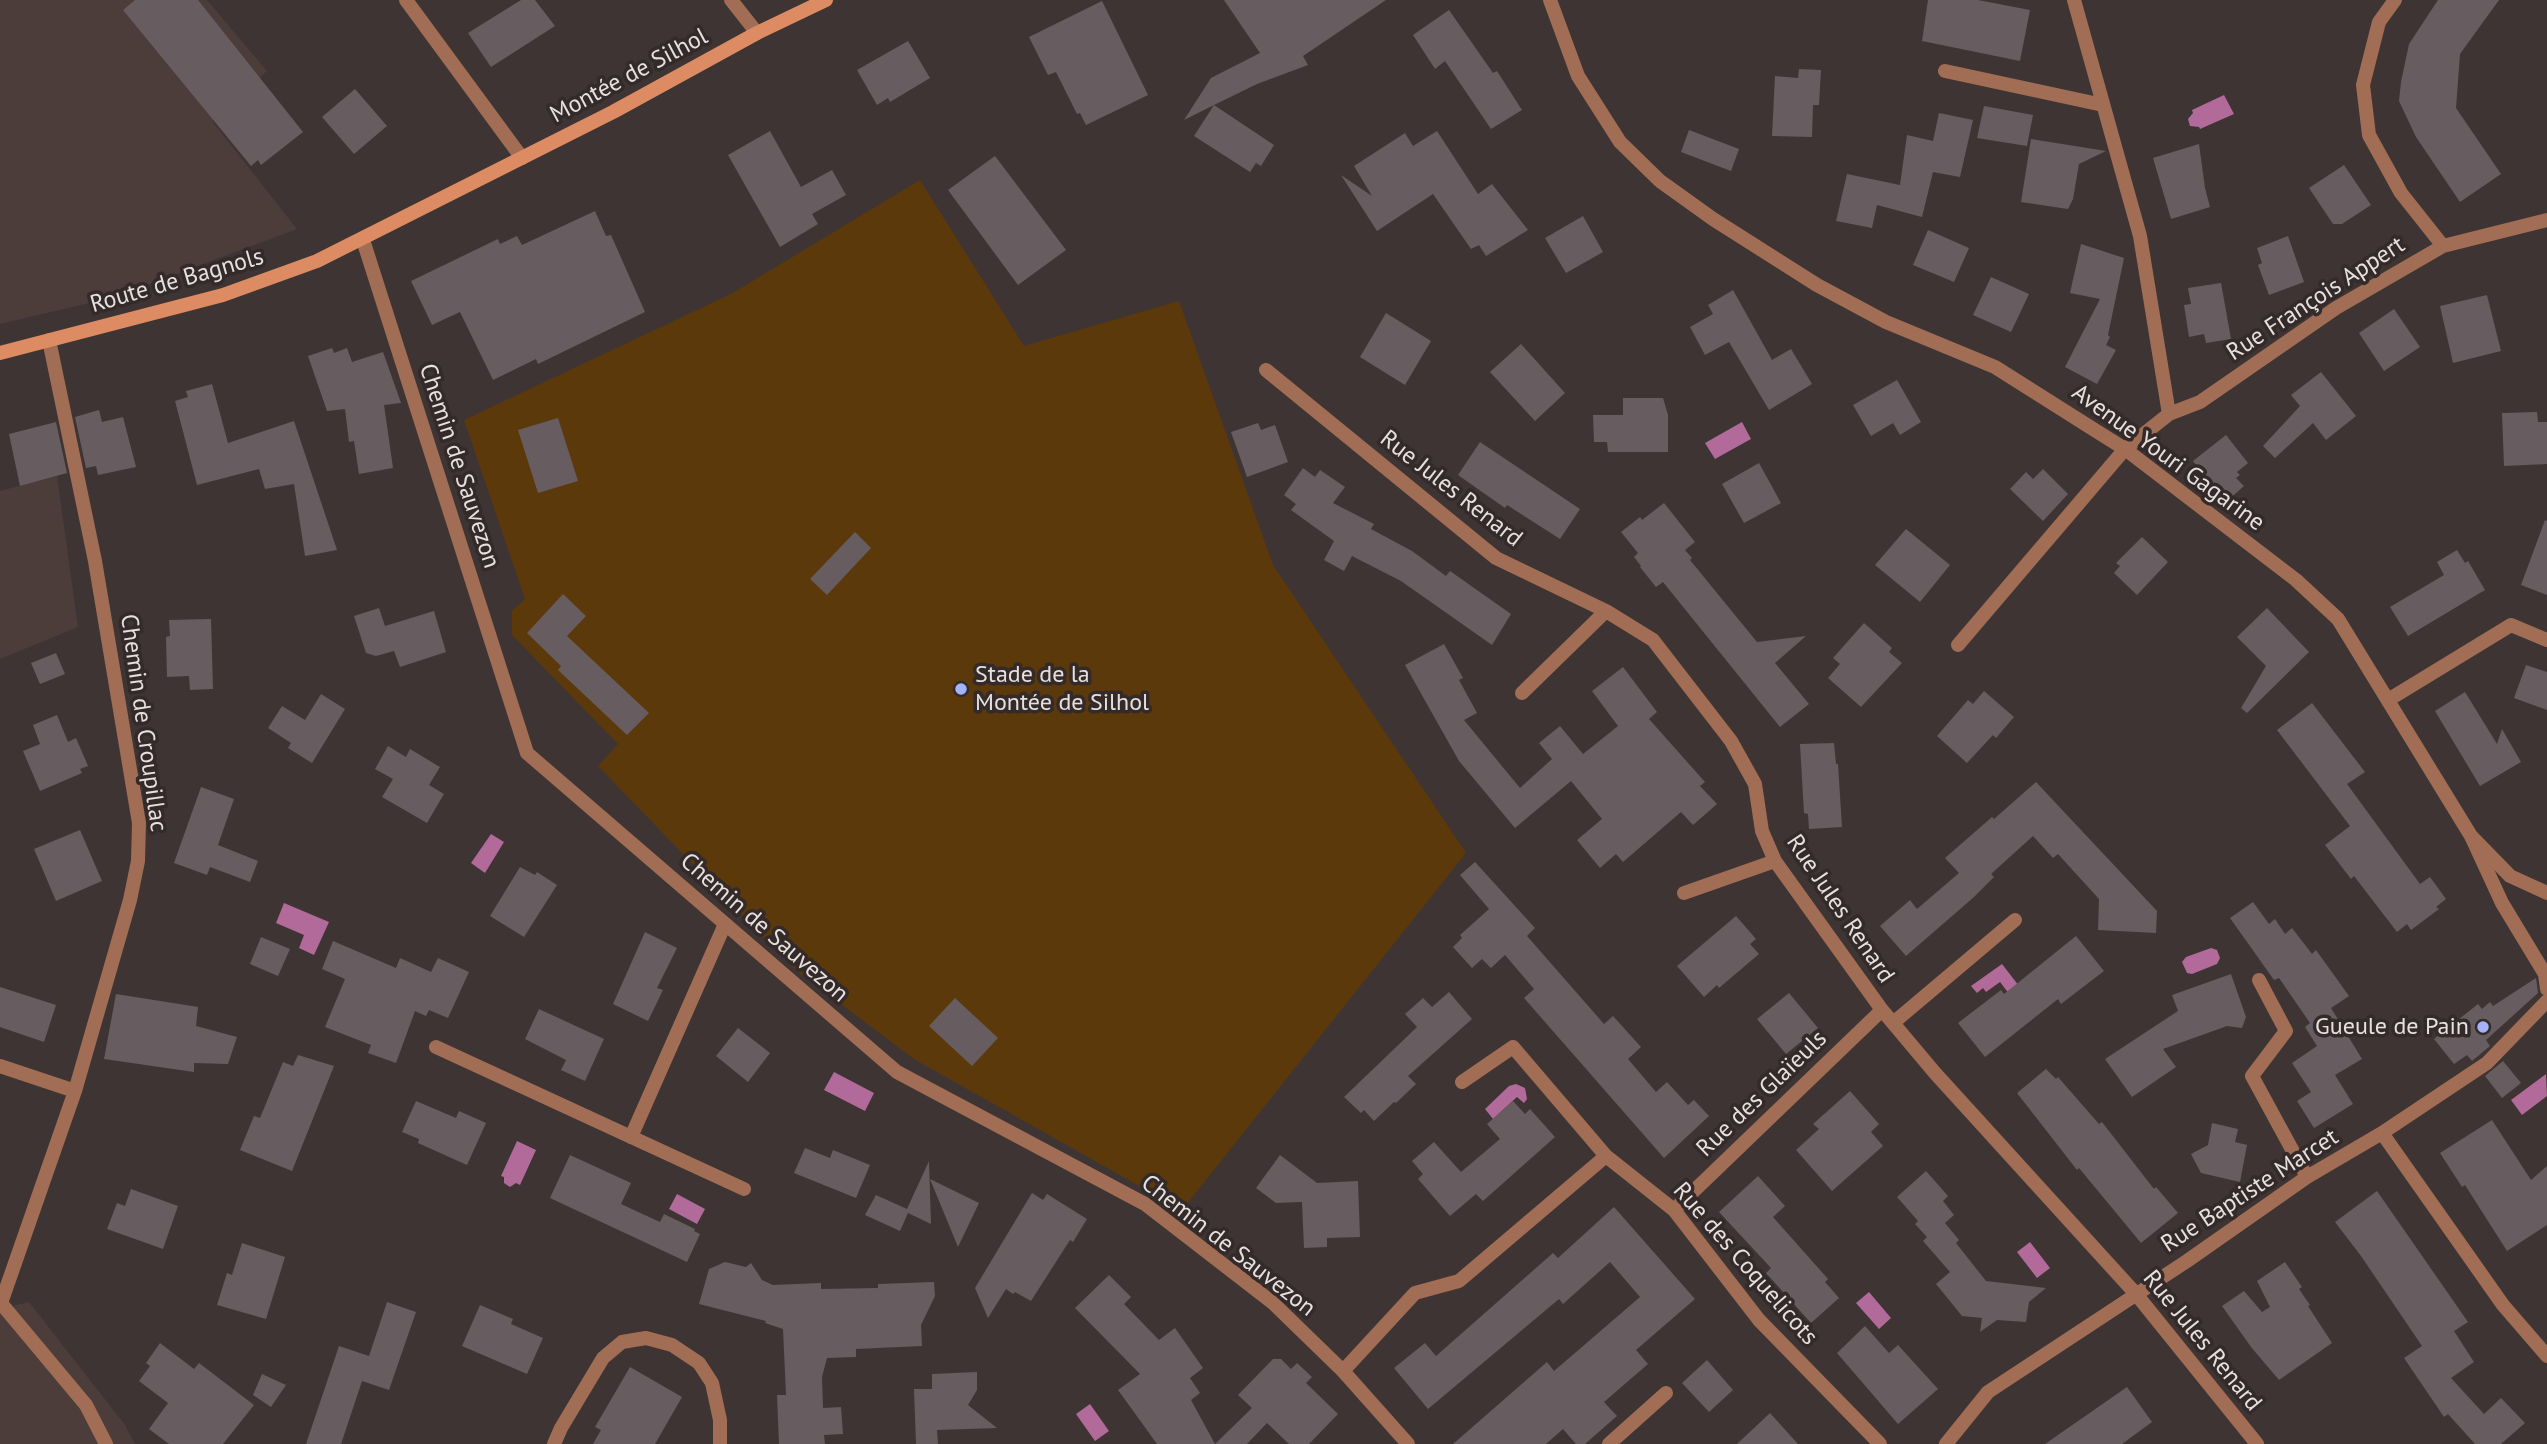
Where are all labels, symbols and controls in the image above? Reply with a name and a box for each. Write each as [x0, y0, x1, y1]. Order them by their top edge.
street label: Montée de Silhol [545, 22, 713, 130]
street label: Rue François Appert [2222, 231, 2410, 367]
street label: Route de Bagnols [87, 243, 267, 319]
street label: Chemin de Sauvezon [412, 360, 506, 572]
street label: Avenue Youri Gagarine [2066, 379, 2270, 537]
street label: Rue Jules Renard [1374, 425, 1528, 553]
street label: Chemin de Croupillac [113, 612, 173, 834]
place label: Stade de la Montée de Silhol [975, 661, 1149, 717]
marker: Stade de la Montée de Silhol [953, 681, 969, 697]
street label: Rue Jules Renard [1780, 829, 1900, 989]
street label: Chemin de Sauvezon [674, 847, 854, 1009]
place label: Gueule de Pain [2315, 1013, 2469, 1041]
marker: Gueule de Pain [2475, 1019, 2491, 1035]
street label: Rue des Glaïeuls [1691, 1025, 1833, 1163]
street label: Rue Baptiste Marcet [2156, 1123, 2344, 1259]
street label: Chemin de Sauvezon [1135, 1169, 1321, 1323]
street label: Rue des Coquelicots [1667, 1177, 1823, 1351]
street label: Rue Jules Renard [2136, 1265, 2268, 1417]

